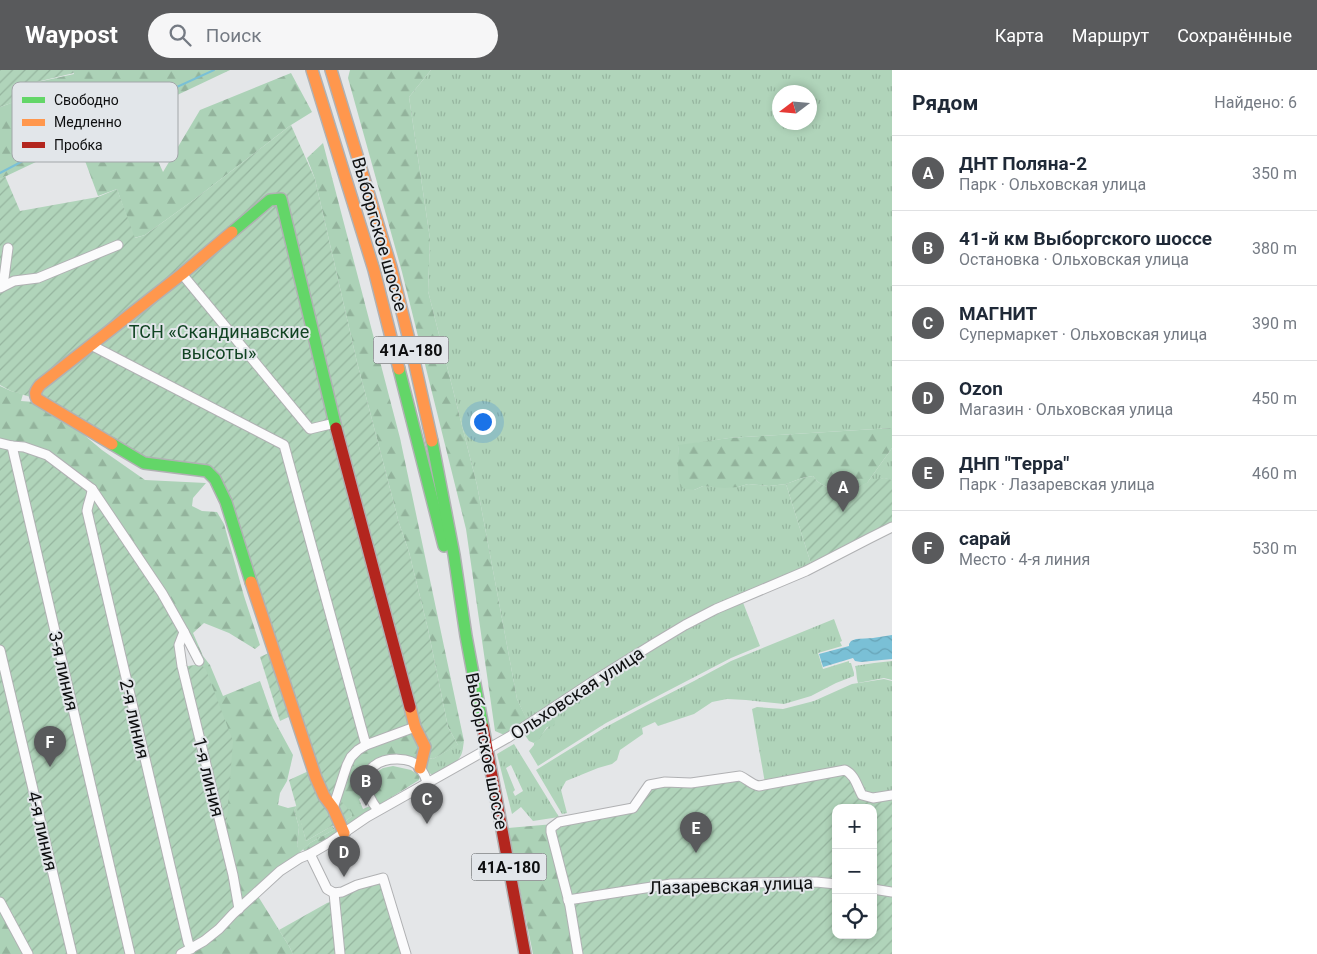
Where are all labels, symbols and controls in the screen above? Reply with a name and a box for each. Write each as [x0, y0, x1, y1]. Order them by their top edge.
search box [148, 13, 498, 58]
text: Waypost [25, 21, 118, 49]
icon: search [166, 21, 194, 49]
text: Поиск [206, 24, 261, 47]
text: Карта [995, 25, 1044, 46]
text: Маршрут [1072, 25, 1149, 46]
text: Сохранённые [1177, 25, 1292, 46]
legend [12, 82, 178, 162]
north arrow [772, 85, 817, 130]
text: Рядом [912, 91, 978, 115]
text: Свободно [54, 92, 119, 108]
text: Найдено: 6 [1214, 93, 1297, 112]
text: Медленно [54, 114, 122, 130]
text: Пробка [54, 137, 103, 153]
text: ДНТ Поляна-2 [959, 152, 1087, 175]
street label: Выборгское шоссе [348, 155, 412, 313]
text: A [923, 164, 933, 183]
text: 350 m [1252, 164, 1297, 183]
text: Парк · Ольховская улица [959, 175, 1146, 194]
text: 41-й км Выборгского шоссе [959, 227, 1212, 250]
text: B [923, 239, 933, 258]
text: 380 m [1252, 239, 1297, 258]
text: Остановка · Ольховская улица [959, 250, 1189, 269]
text: МАГНИТ [959, 302, 1037, 325]
text: C [923, 314, 933, 333]
text: 390 m [1252, 314, 1297, 333]
park label: ТСН «Скандинавские высоты» [129, 321, 309, 363]
text: Супермаркет · Ольховская улица [959, 325, 1207, 344]
road number: 41А-180 [374, 336, 448, 364]
text: Ozon [959, 377, 1003, 400]
text: D [923, 389, 933, 408]
text: 450 m [1252, 389, 1297, 408]
text: Магазин · Ольховская улица [959, 400, 1173, 419]
your location [470, 409, 496, 435]
text: ДНП "Терра" [959, 452, 1069, 475]
text: E [924, 464, 933, 483]
text: 460 m [1252, 464, 1297, 483]
pin: A [827, 471, 859, 512]
text: Парк · Лазаревская улица [959, 475, 1155, 494]
text: сарай [959, 527, 1011, 550]
text: F [924, 539, 932, 558]
text: 530 m [1252, 539, 1297, 558]
text: Место · 4-я линия [959, 550, 1090, 569]
street label: 3-я линия [45, 629, 83, 713]
street label: Ольховская улица [507, 642, 647, 744]
street label: Выборгское шоссе [461, 671, 513, 831]
street label: 2-я линия [116, 677, 154, 761]
pin: F [34, 726, 66, 767]
street label: 1-я линия [189, 735, 229, 819]
pin: B [350, 765, 382, 806]
pin: C [411, 783, 443, 824]
street label: 4-я линия [24, 789, 62, 873]
map controls [832, 804, 877, 939]
button: + [832, 804, 877, 849]
pin: E [680, 812, 712, 853]
pin: D [328, 836, 360, 877]
button: − [832, 849, 877, 894]
road number: 41А-180 [472, 854, 546, 880]
street label: Лазаревская улица [649, 872, 813, 898]
button: locate [832, 894, 877, 939]

